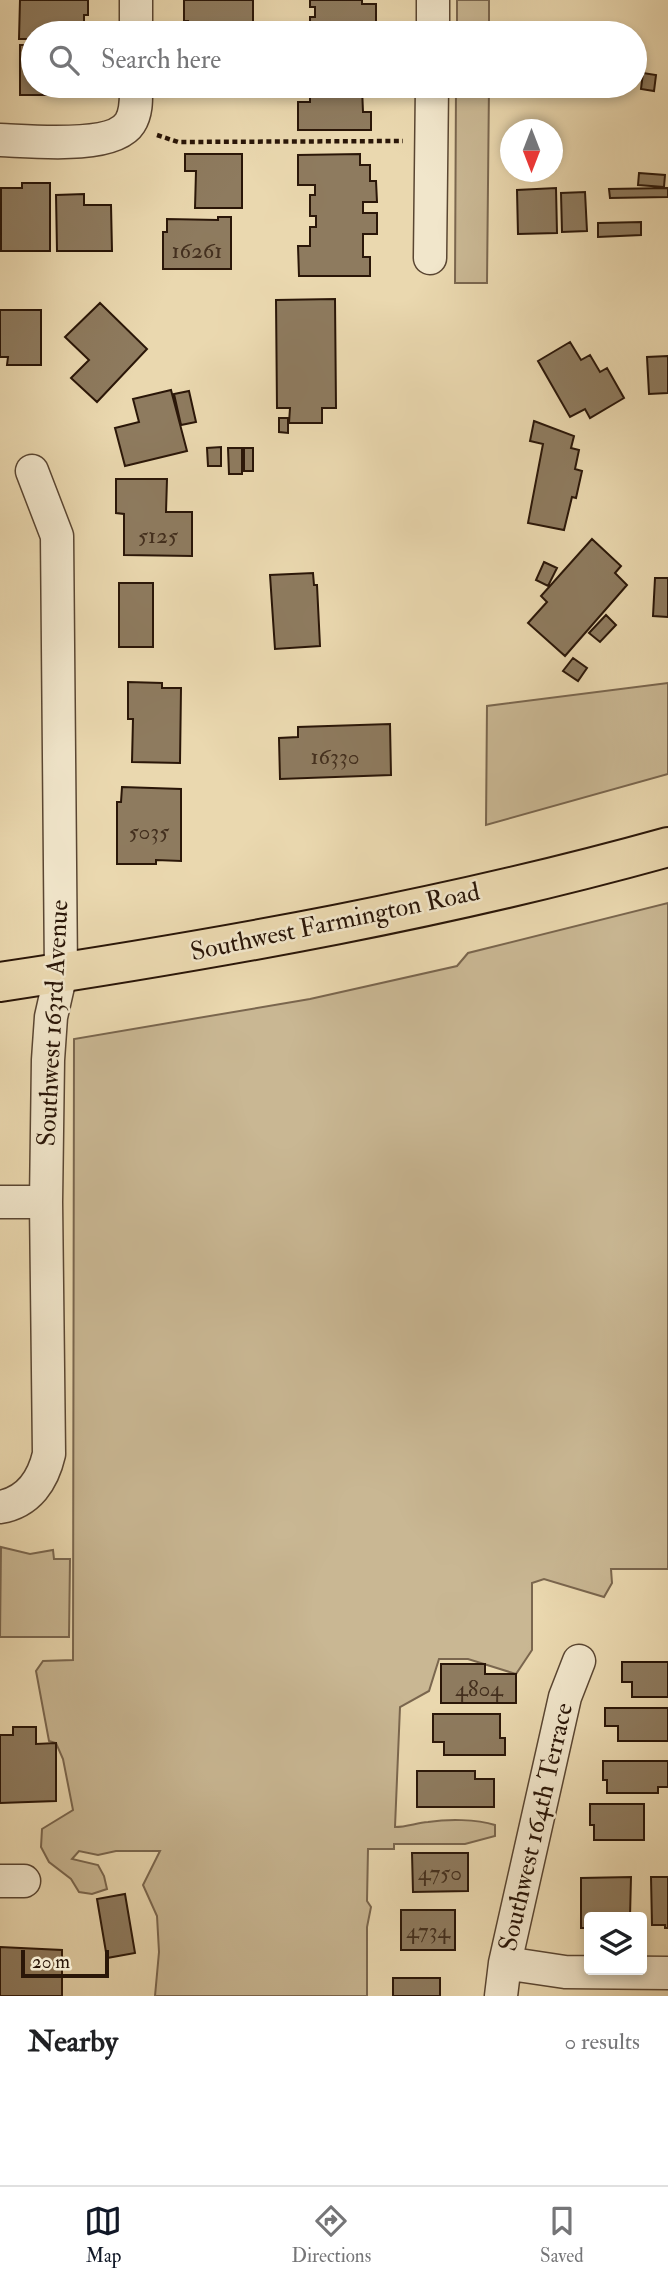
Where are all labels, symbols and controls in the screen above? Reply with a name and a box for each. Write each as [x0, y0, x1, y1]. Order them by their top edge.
search box [21, 21, 647, 98]
icon: search [45, 41, 83, 79]
text: Search here [101, 44, 221, 76]
north arrow [500, 119, 563, 182]
house number: 16261 [171, 236, 223, 265]
house number: 5125 [138, 521, 178, 550]
house number: 16330 [310, 742, 360, 771]
house number: 5035 [129, 817, 169, 846]
street label: Southwest Farmington Road [187, 876, 483, 968]
street label: Southwest 163rd Avenue [31, 899, 75, 1147]
house number: 4804 [455, 1674, 504, 1703]
street label: Southwest 164th Terrace [492, 1700, 580, 1954]
house number: 4750 [418, 1858, 462, 1887]
map controls [584, 1912, 647, 1975]
button: layers [584, 1912, 647, 1975]
house number: 4734 [406, 1916, 451, 1945]
scale bar [21, 1947, 108, 1979]
text: 20 m [32, 1950, 70, 1974]
text: Nearby [28, 2023, 118, 2060]
text: 0 results [564, 2027, 640, 2056]
tab: Map [84, 2202, 122, 2268]
tab: Directions [291, 2202, 371, 2268]
tab: Saved [540, 2202, 584, 2268]

